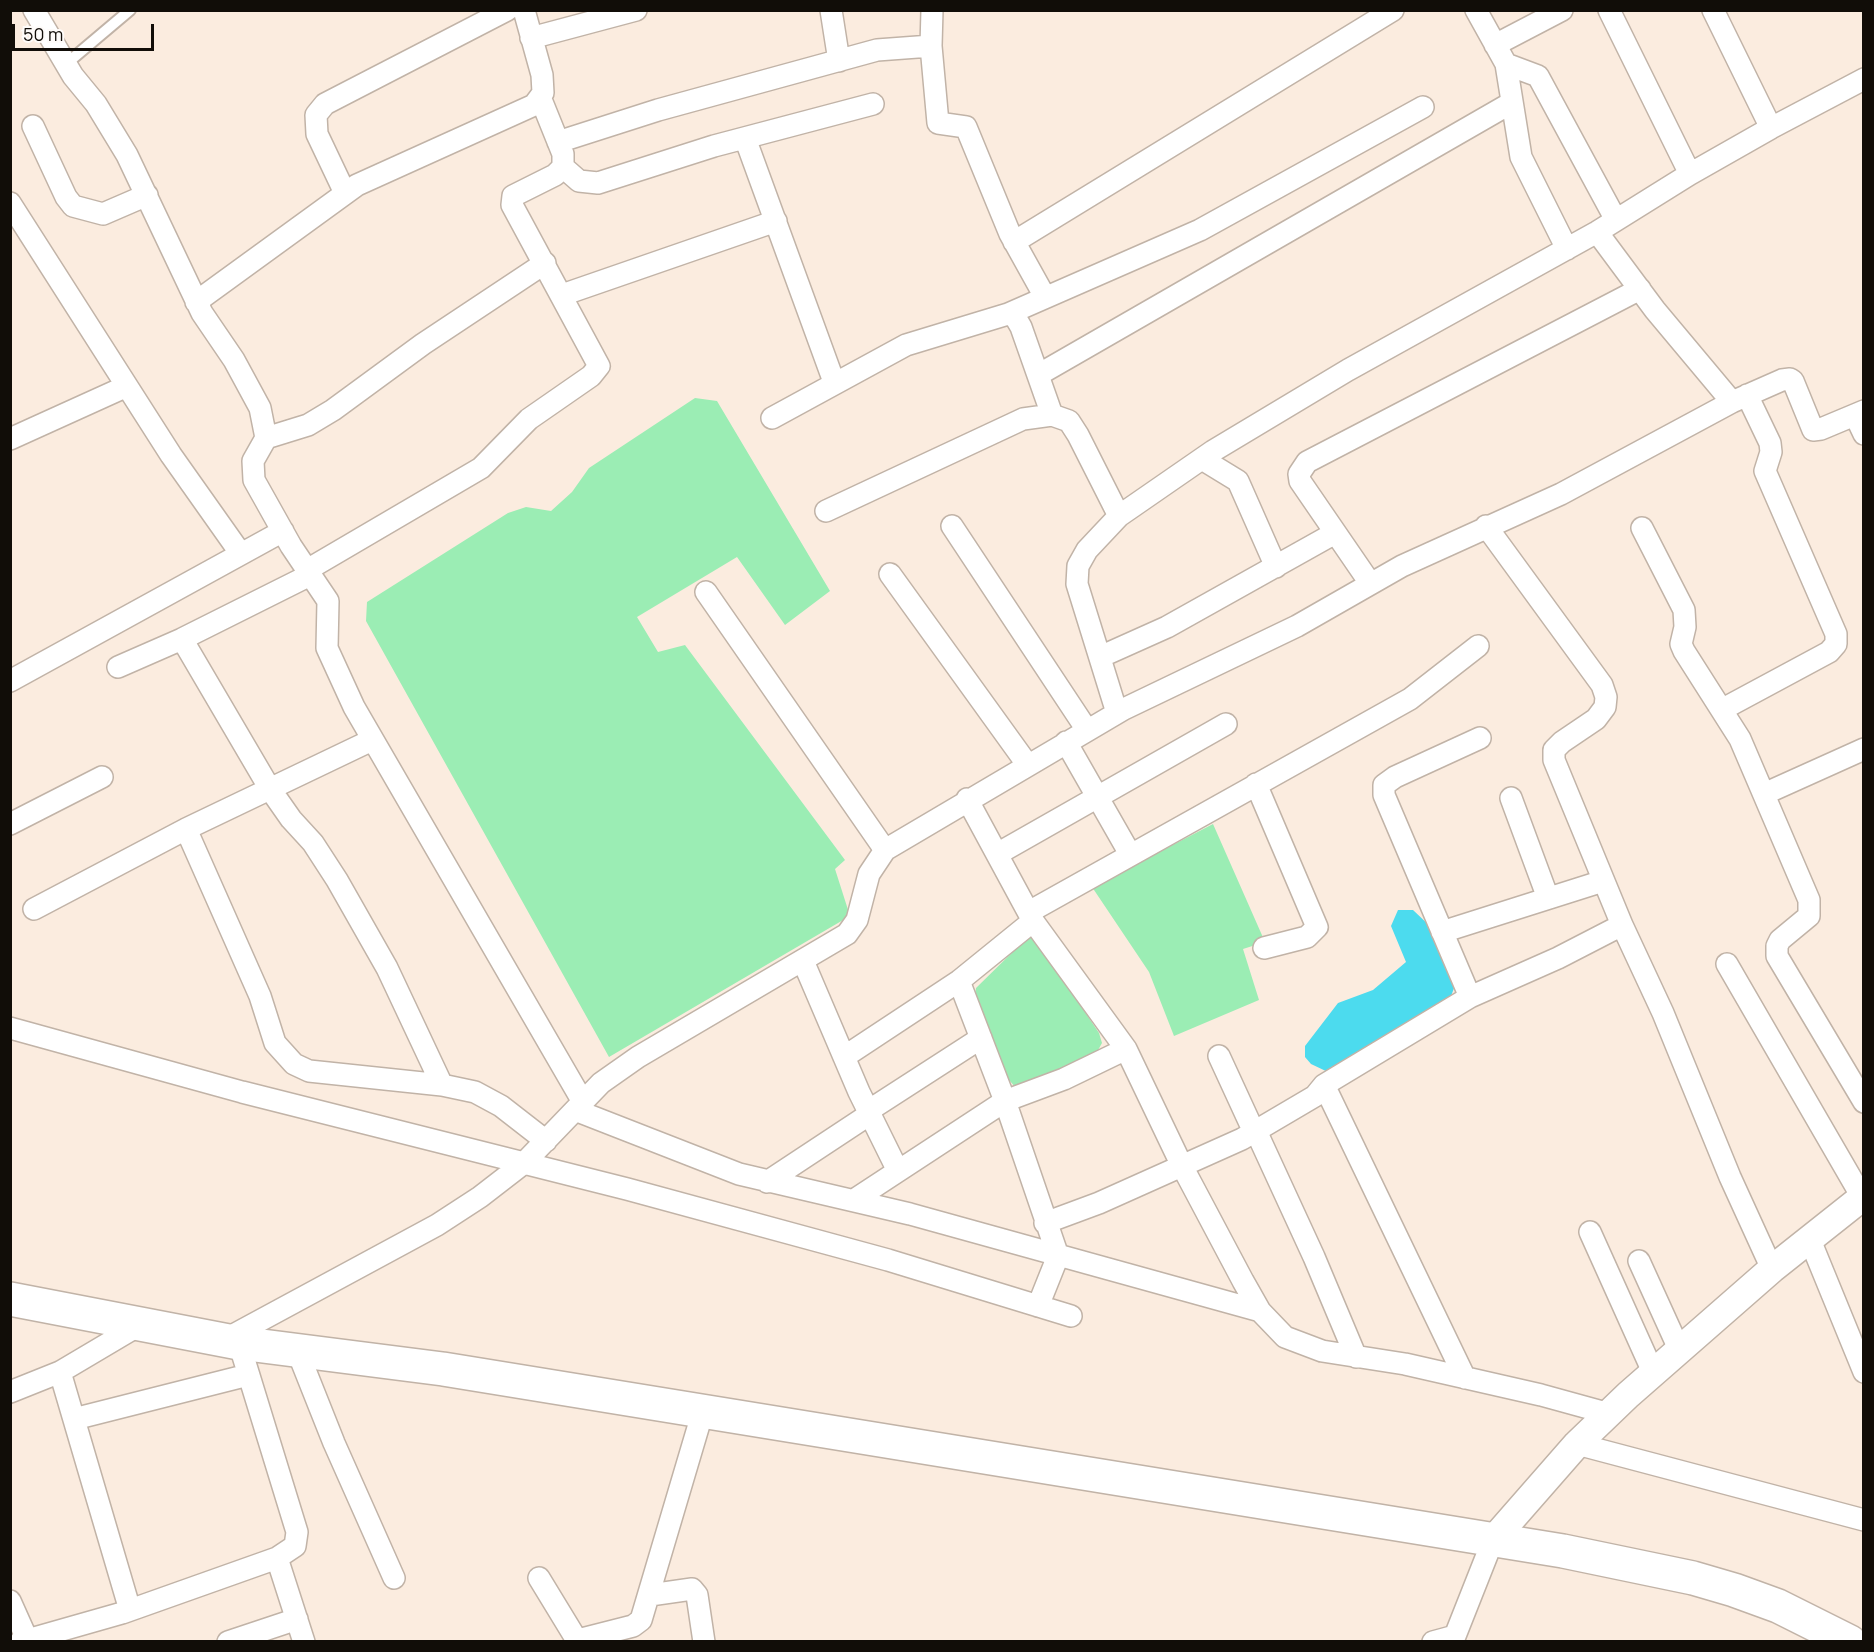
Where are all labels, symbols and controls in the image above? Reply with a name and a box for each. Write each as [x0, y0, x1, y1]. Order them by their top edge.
scale bar [15, 12, 158, 50]
text: 50 m [23, 22, 63, 46]

